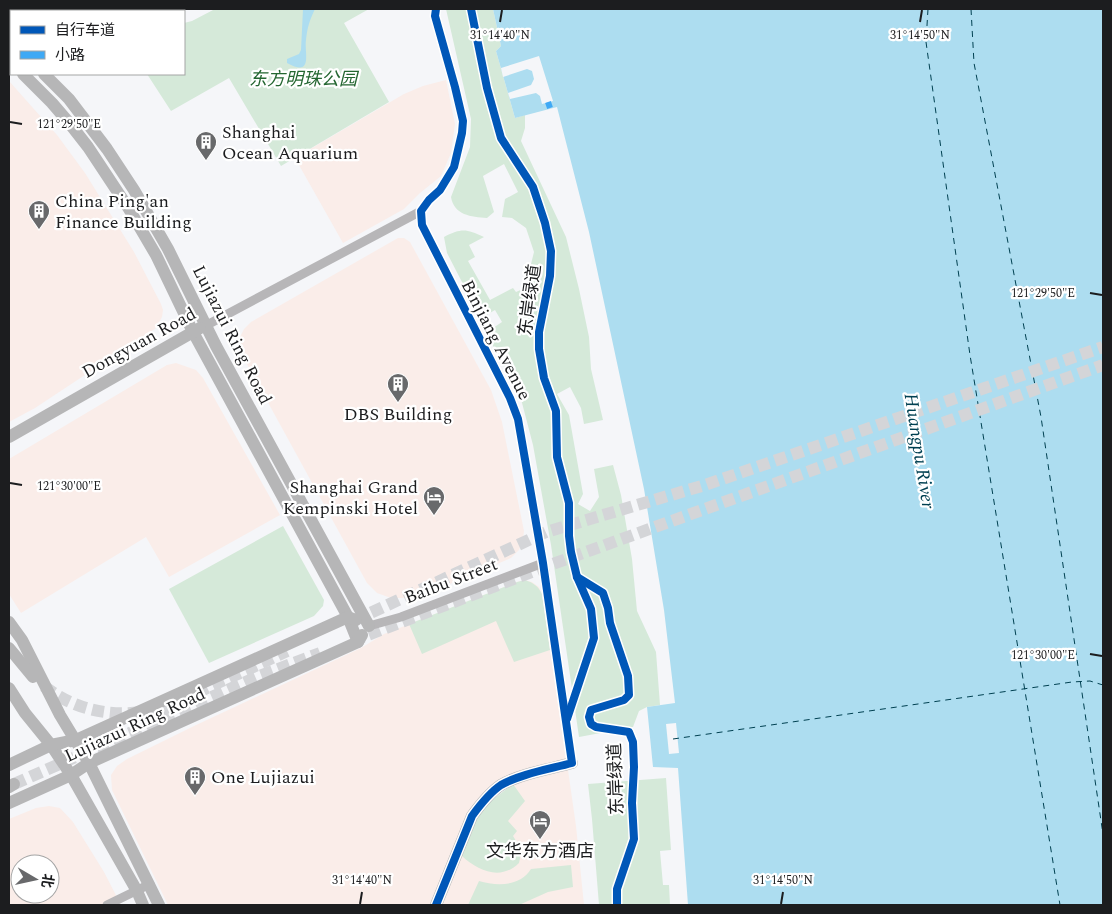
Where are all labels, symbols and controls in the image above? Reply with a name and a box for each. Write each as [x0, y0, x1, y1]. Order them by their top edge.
legend [10, 10, 185, 75]
text: 自行车道 [55, 19, 115, 42]
text: 31°14'40"N [470, 26, 530, 45]
text: 31°14'50"N [890, 26, 950, 45]
text: 小路 [55, 44, 85, 67]
park label: 东方明珠公园 [249, 66, 360, 93]
text: 121°29'50"E [37, 115, 101, 134]
place label: Shanghai Ocean Aquarium [222, 119, 358, 167]
building icon: Shanghai Ocean Aquarium [194, 130, 218, 161]
place label: China Ping'an Finance Building [55, 188, 192, 236]
building icon: China Ping'an Finance Building [27, 199, 51, 230]
street label: Lujiazui Ring Road [185, 261, 279, 409]
street label: 东岸绿道 [512, 262, 548, 338]
street label: Binjiang Avenue [454, 275, 538, 405]
text: 121°29'50"E [1011, 284, 1075, 303]
street label: Dongyuan Road [77, 300, 201, 386]
building icon: DBS Building [386, 372, 410, 403]
water label: Huangpu River [896, 391, 943, 511]
place label: DBS Building [344, 401, 452, 428]
place label: Shanghai Grand Kempinski Hotel [283, 474, 418, 522]
text: 121°30'00"E [37, 477, 101, 496]
hotel icon: Shanghai Grand Kempinski Hotel [422, 485, 446, 516]
street label: Baibu Street [400, 551, 502, 611]
text: 121°30'00"E [1011, 646, 1075, 665]
street label: Lujiazui Ring Road [60, 680, 210, 770]
street label: 东岸绿道 [601, 743, 631, 815]
place label: One Lujiazui [211, 764, 315, 791]
building icon: One Lujiazui [183, 765, 207, 796]
hotel icon: 文华东方酒店 [528, 809, 552, 840]
place label: 文华东方酒店 [486, 838, 594, 865]
north arrow [10, 854, 60, 904]
text: 31°14'40"N [332, 871, 392, 890]
text: 31°14'50"N [753, 871, 813, 890]
text: 北 [36, 872, 59, 890]

